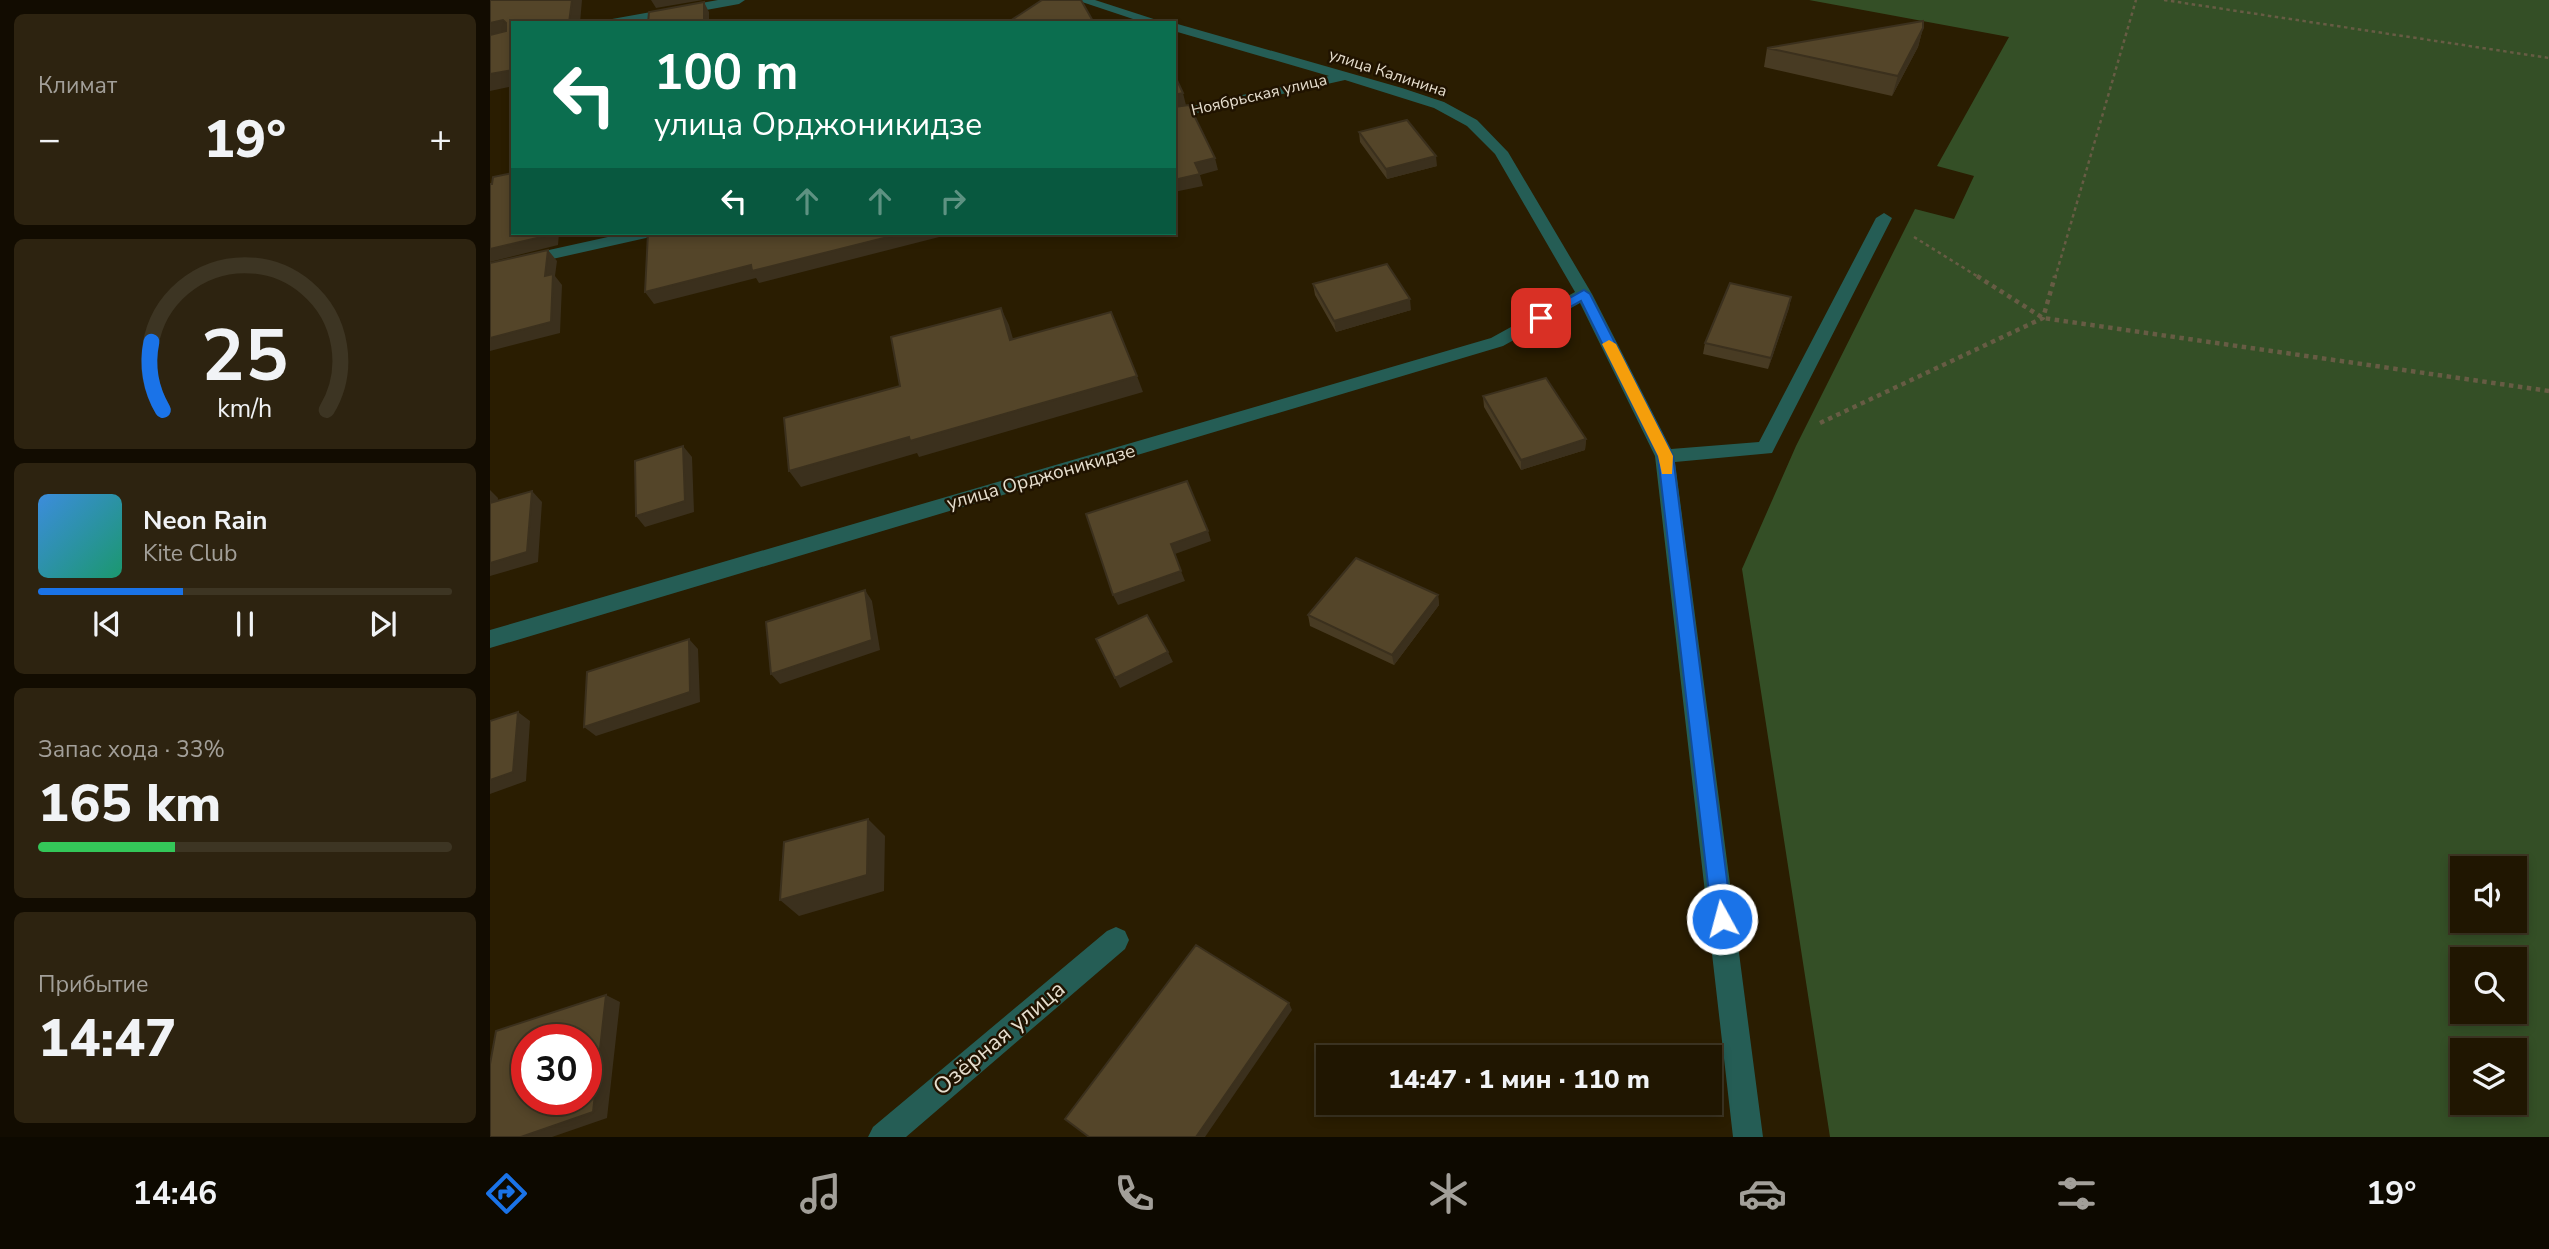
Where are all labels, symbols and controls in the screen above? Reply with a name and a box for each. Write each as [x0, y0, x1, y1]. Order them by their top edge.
text: 100 m [654, 39, 798, 106]
street label: улица Калинина [1326, 44, 1450, 102]
icon: left [539, 49, 630, 140]
street label: Ноябрьская улица [1189, 69, 1329, 121]
text: Климат [38, 70, 117, 101]
text: улица Орджоникидзе [654, 103, 982, 146]
text: 19° [204, 104, 286, 175]
text: − [38, 114, 61, 165]
text: + [429, 114, 452, 165]
icon: left [715, 182, 753, 220]
icon: ahead [788, 182, 826, 220]
icon: ahead [861, 182, 899, 220]
icon: right [934, 182, 972, 220]
pin [1511, 288, 1571, 348]
icon: arrive [1522, 299, 1560, 337]
text: 25 [201, 306, 289, 406]
text: km/h [217, 392, 273, 426]
street label: улица Орджоникидзе [944, 438, 1138, 516]
text: Neon Rain [143, 503, 268, 538]
text: Kite Club [143, 538, 237, 569]
icon: previous [88, 605, 126, 643]
icon: pause [226, 605, 264, 643]
icon: next [364, 605, 402, 643]
text: Запас хода · 33% [38, 734, 225, 765]
text: 165 km [38, 768, 221, 839]
map controls [2450, 856, 2527, 1115]
button: sound [2450, 856, 2527, 933]
position arrow [1685, 882, 1759, 956]
button: search [2450, 947, 2527, 1024]
text: Прибытие [38, 969, 148, 1000]
street label: Озёрная улица [926, 974, 1072, 1102]
text: 14:47 [38, 1003, 176, 1074]
speed limit sign: 30 [511, 1024, 602, 1115]
button: layers [2450, 1038, 2527, 1115]
text: 14:47 · 1 мин · 110 m [1388, 1062, 1650, 1097]
icon: directions [482, 1169, 531, 1218]
icon: music [796, 1169, 845, 1218]
icon: phone [1110, 1169, 1159, 1218]
icon: climate [1424, 1169, 1473, 1218]
icon: car [1738, 1169, 1787, 1218]
icon: filters [2052, 1169, 2101, 1218]
text: 14:46 [132, 1172, 217, 1215]
text: 19° [2366, 1172, 2416, 1215]

